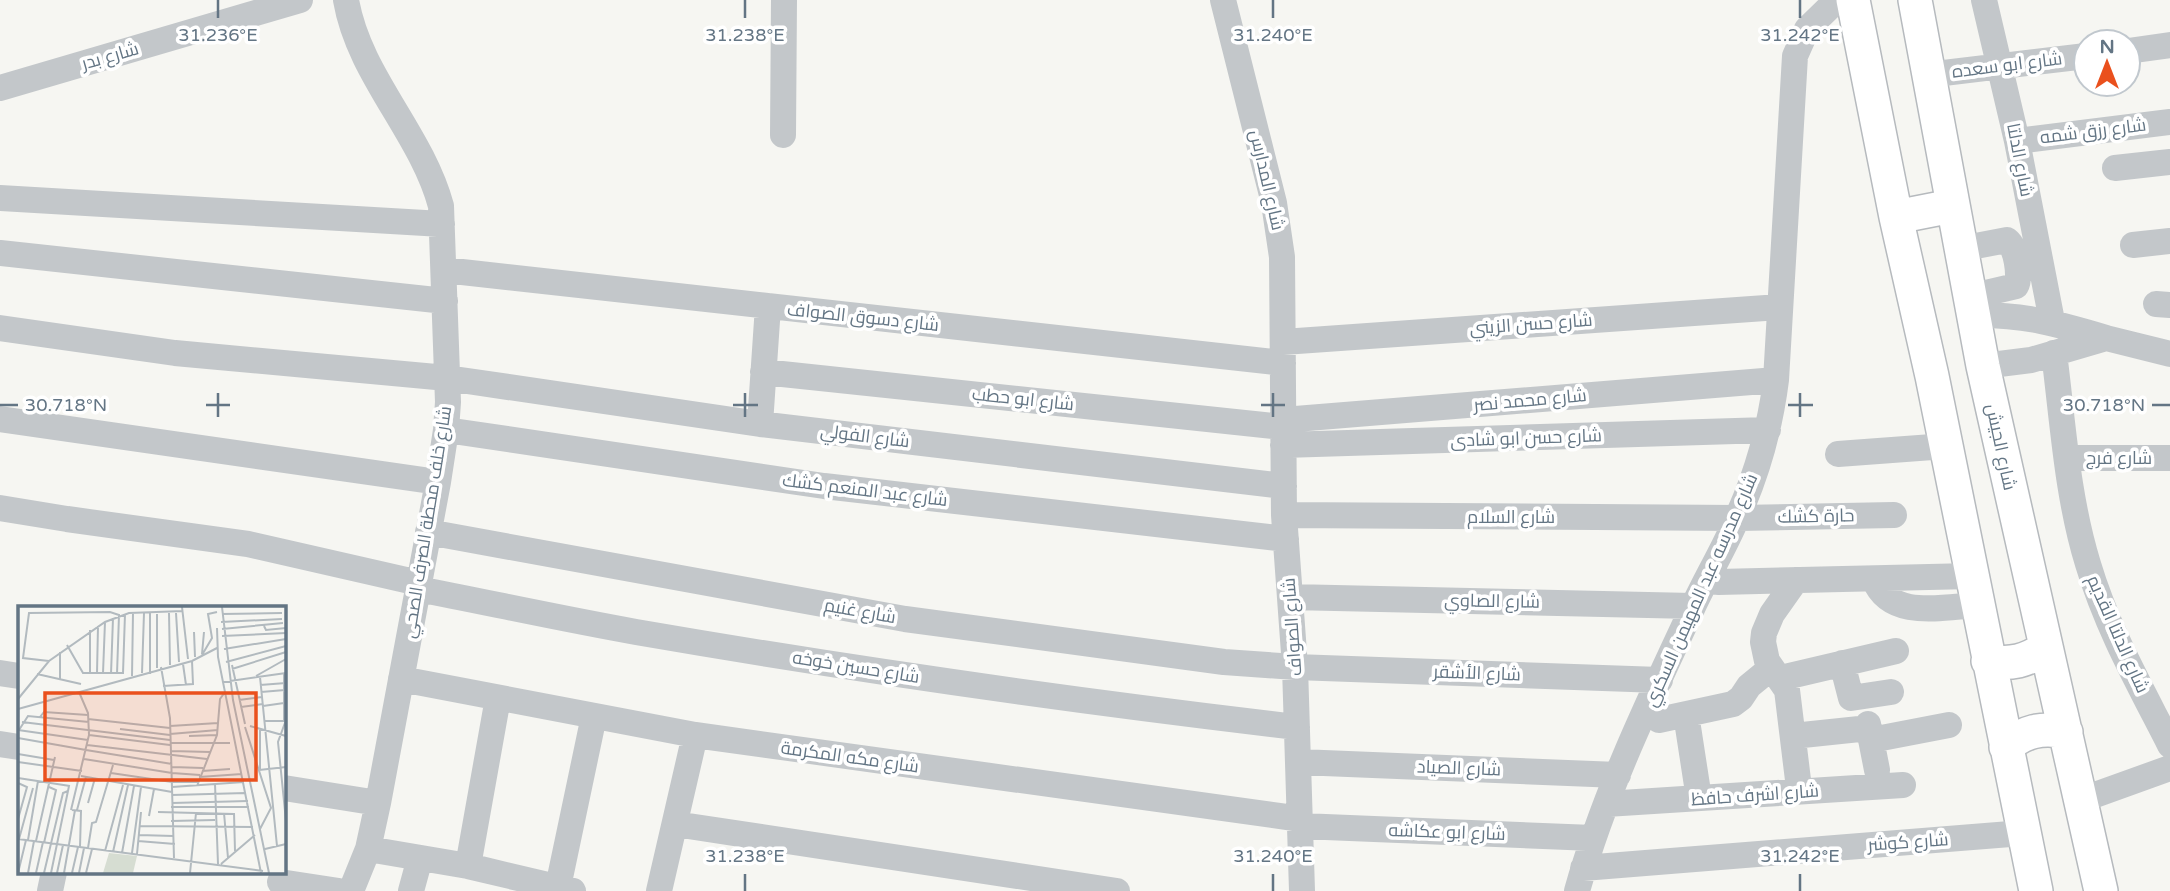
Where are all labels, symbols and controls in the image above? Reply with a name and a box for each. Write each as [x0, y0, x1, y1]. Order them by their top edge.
text: 31.236°E [178, 24, 258, 46]
text: 31.238°E [705, 24, 785, 46]
text: 31.240°E [1233, 24, 1313, 46]
text: 31.242°E [1760, 24, 1840, 46]
north arrow [2072, 28, 2142, 98]
text: N [2099, 36, 2115, 58]
street label: شارع بدر [78, 37, 142, 76]
street label: شارع ابو سعده [1951, 47, 2063, 84]
street label: شارع رزق شمه [2039, 114, 2147, 149]
street label: شارع الدلتا [2001, 121, 2038, 199]
street label: شارع المدارس [1244, 128, 1289, 233]
street label: شارع دسوق الصواف [786, 298, 940, 337]
street label: شارع حسن الزيني [1469, 309, 1594, 342]
street label: شارع ابو حطب [971, 383, 1075, 416]
street label: شارع محمد نصر [1472, 384, 1588, 417]
text: 30.718°N [25, 394, 107, 416]
text: 30.718°N [2063, 394, 2145, 416]
street label: شارع الجيش [1980, 402, 2021, 493]
street label: شارع خلف محطة الصرف الصحي [398, 404, 459, 640]
street label: شارع الفولي [819, 420, 911, 455]
street label: شارع حسن ابو شادى [1450, 424, 1602, 453]
street label: شارع فرج [2086, 447, 2152, 470]
street label: شارع عبد المنعم كشك [781, 469, 949, 512]
street label: شارع مدرسه عبد المهيمن السكري [1640, 470, 1765, 711]
street label: حارة كشك [1777, 504, 1855, 528]
street label: شارع السلام [1467, 506, 1555, 529]
street label: شارع الدلتا القديم [2081, 572, 2154, 697]
street label: شارع الصواف [1278, 577, 1307, 677]
street label: شارع الصاوي [1444, 589, 1540, 616]
street label: شارع غنيم [822, 594, 898, 629]
inset map [18, 606, 285, 874]
street label: شارع حسين خوخه [791, 646, 921, 689]
street label: شارع الأشقر [1432, 660, 1521, 687]
street label: شارع مكه المكرمة [779, 736, 920, 779]
street label: شارع الصياد [1417, 756, 1501, 781]
street label: شارع اشرف حافظ [1690, 780, 1820, 811]
street label: شارع ابو عكاشه [1388, 819, 1506, 846]
street label: شارع كوشر [1866, 828, 1949, 857]
text: 31.238°E [705, 845, 785, 867]
text: 31.240°E [1233, 845, 1313, 867]
text: 31.242°E [1760, 845, 1840, 867]

